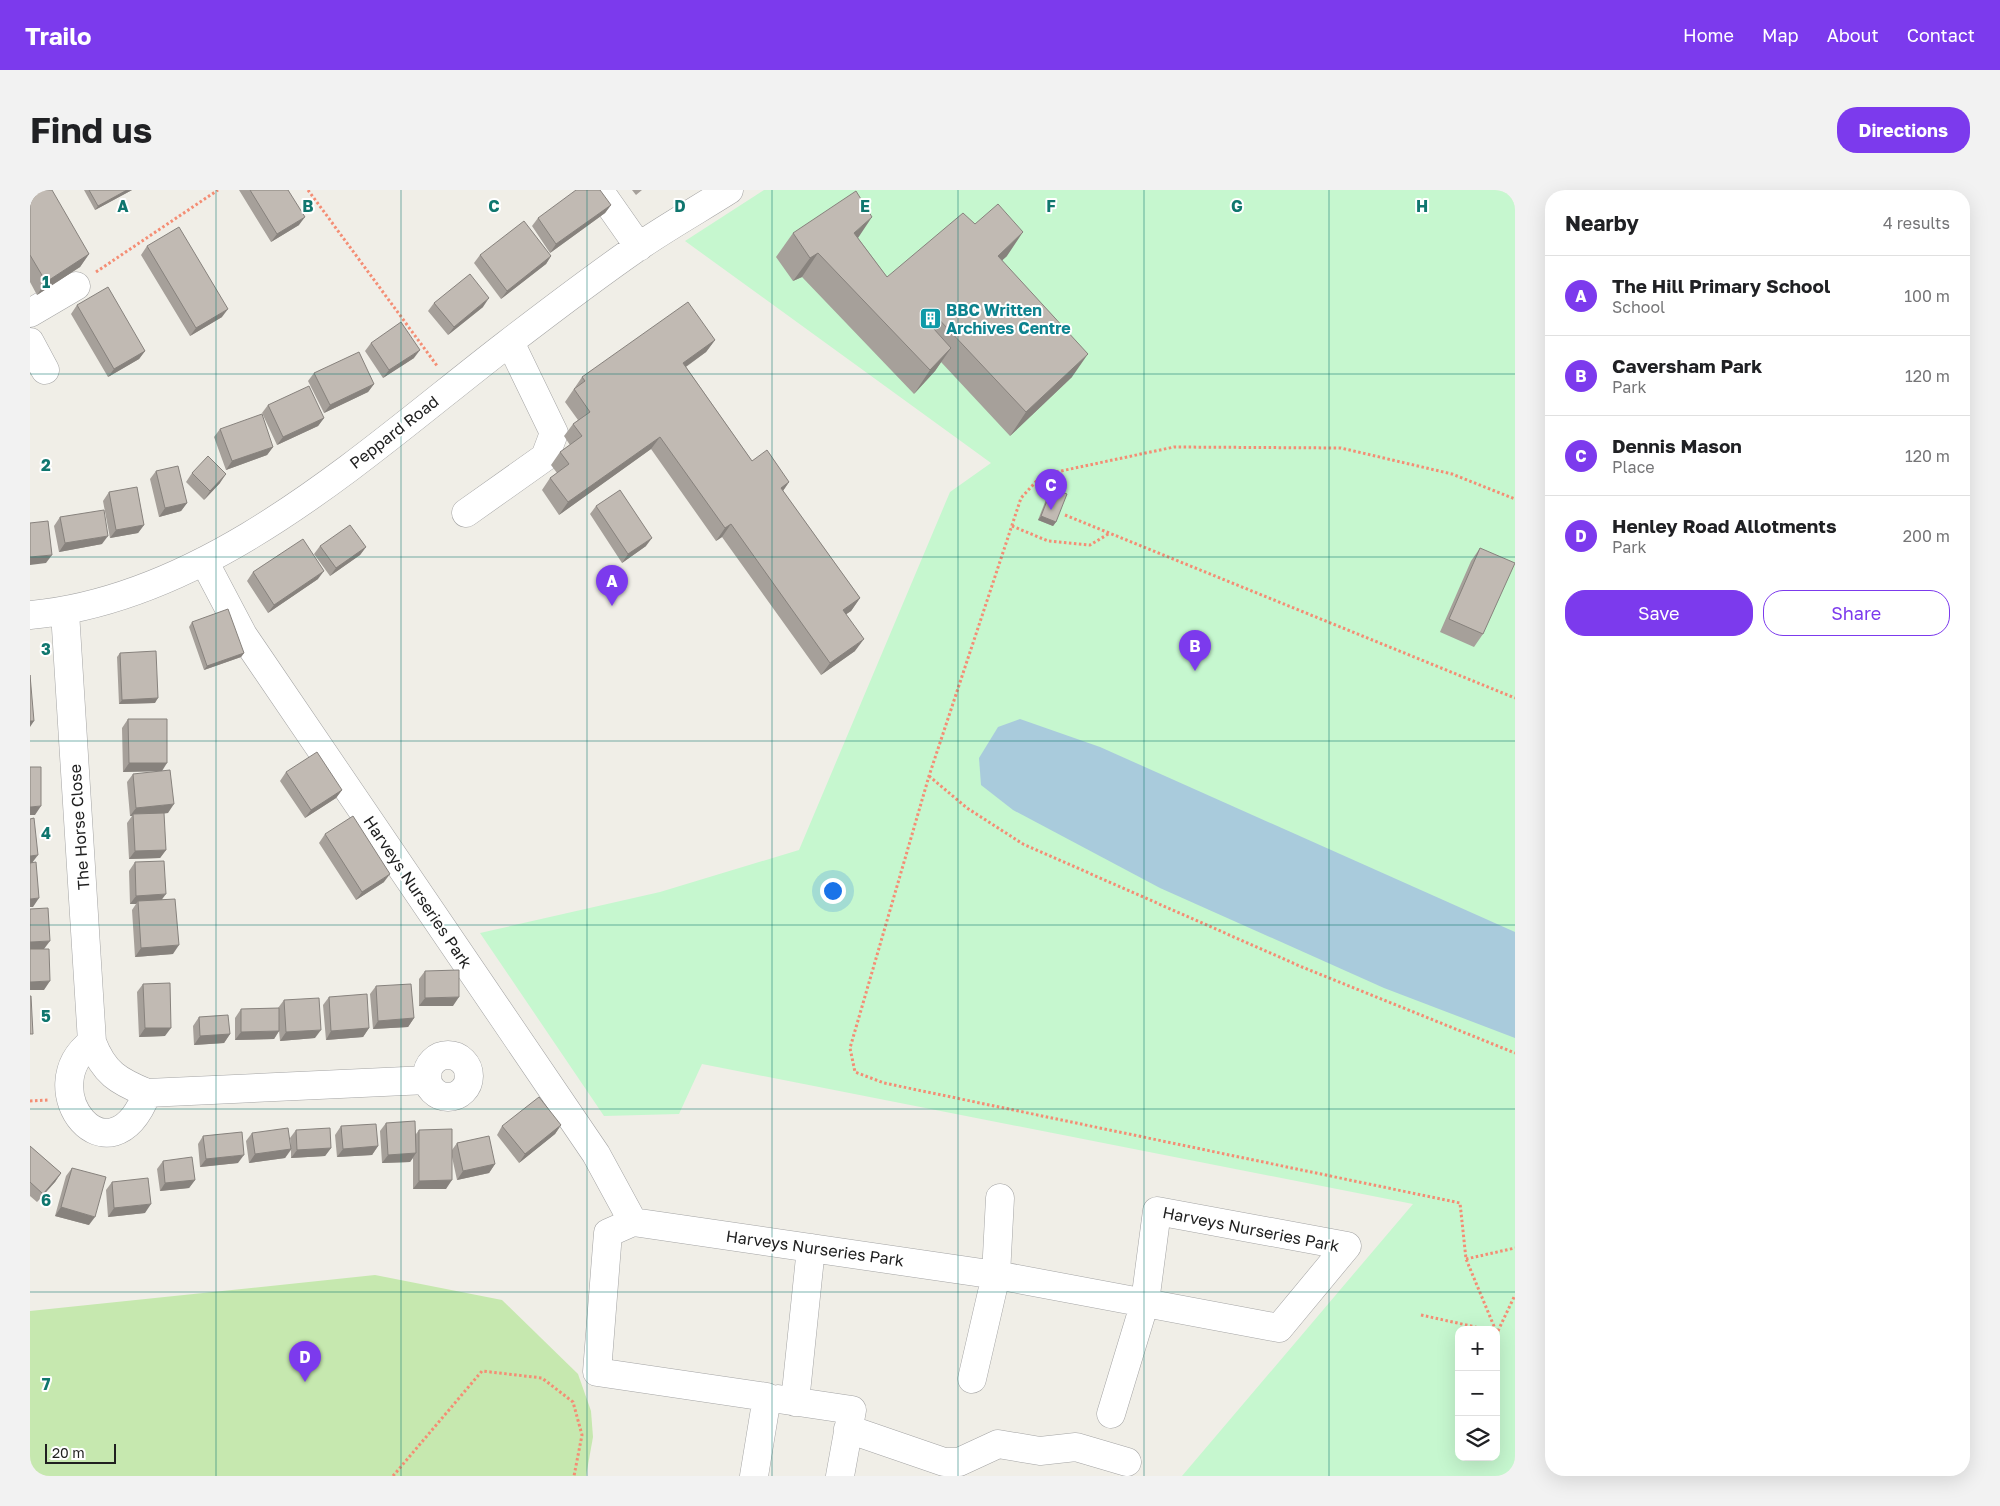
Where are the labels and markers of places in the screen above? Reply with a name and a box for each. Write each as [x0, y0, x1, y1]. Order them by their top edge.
place label: BBC Written Archives Centre [946, 300, 1071, 338]
building icon: BBC Written Archives Centre [918, 307, 942, 331]
pin: C [1035, 469, 1067, 510]
pin: A [596, 565, 628, 606]
pin: B [1179, 630, 1211, 671]
pin: D [289, 1341, 321, 1382]

